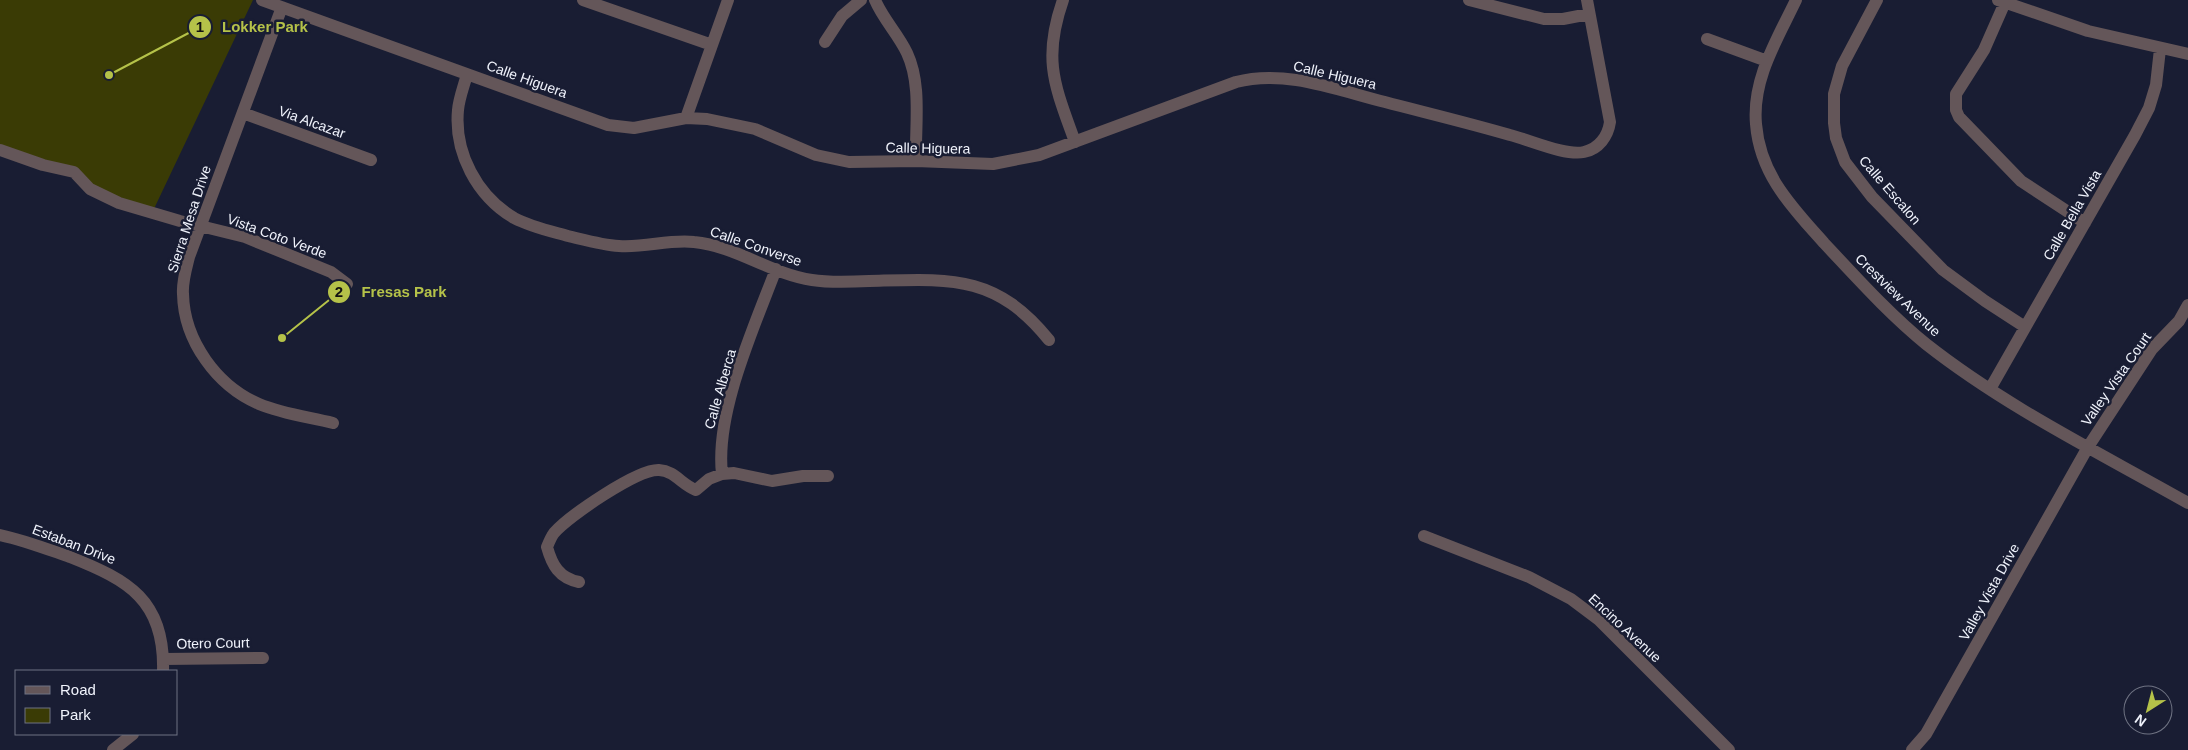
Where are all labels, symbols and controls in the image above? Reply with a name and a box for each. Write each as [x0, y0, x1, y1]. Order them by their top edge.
callout: Lokker Park [187, 12, 318, 42]
text: 1 [196, 18, 204, 35]
text: Lokker Park [222, 18, 309, 35]
street label: Calle Higuera [484, 57, 570, 101]
street label: Calle Higuera [1292, 58, 1378, 92]
street label: Via Alcazar [276, 103, 348, 142]
street label: Calle Higuera [885, 139, 971, 157]
street label: Calle Escalon [1856, 152, 1924, 228]
street label: Sierra Mesa Drive [164, 163, 214, 275]
street label: Calle Bella Vista [2040, 167, 2104, 263]
street label: Vista Coto Verde [225, 211, 329, 262]
street label: Calle Converse [708, 223, 804, 269]
street label: Crestview Avenue [1852, 250, 1944, 340]
callout: Fresas Park [327, 277, 457, 307]
text: 2 [335, 283, 343, 300]
text: Fresas Park [361, 283, 447, 300]
street label: Valley Vista Court [2078, 329, 2154, 429]
street label: Calle Alberca [701, 347, 739, 431]
street label: Estaban Drive [30, 521, 118, 567]
street label: Valley Vista Drive [1956, 541, 2022, 643]
street label: Encino Avenue [1585, 590, 1665, 666]
street label: Otero Court [176, 634, 250, 652]
legend [15, 670, 178, 735]
text: Road [60, 681, 96, 698]
north arrow [2123, 685, 2173, 735]
text: Park [60, 706, 91, 723]
text: N [2132, 711, 2149, 730]

